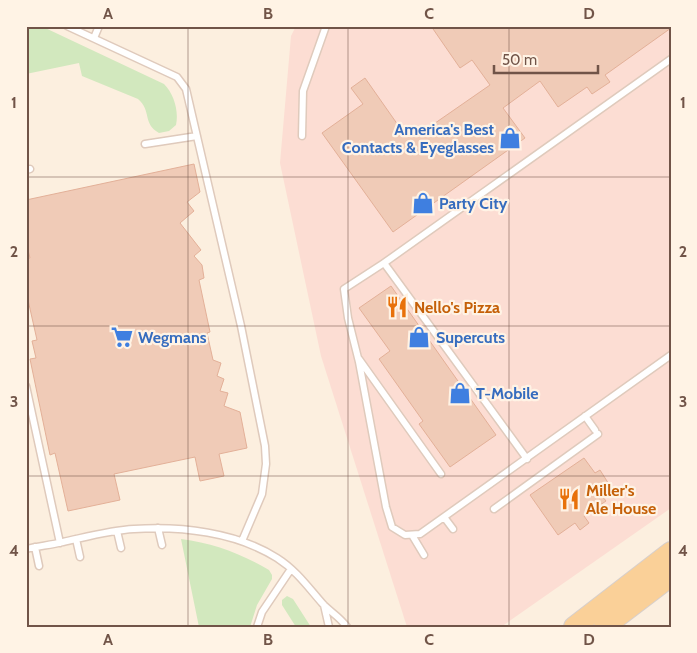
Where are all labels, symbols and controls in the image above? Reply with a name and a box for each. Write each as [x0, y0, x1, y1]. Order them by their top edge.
text: A [103, 4, 113, 23]
text: B [263, 4, 273, 23]
text: C [424, 4, 434, 23]
text: D [583, 4, 595, 23]
scale bar [494, 42, 598, 74]
text: 50 m [502, 51, 537, 69]
text: 1 [11, 93, 17, 112]
text: 1 [680, 93, 686, 112]
place label: America's Best Contacts & Eyeglasses [342, 120, 494, 157]
shop icon: America's Best Contacts & Eyeglasses [497, 125, 523, 151]
shop icon: Party City [410, 190, 436, 216]
place label: Party City [439, 194, 508, 213]
text: 2 [10, 242, 18, 261]
text: 2 [679, 242, 687, 261]
restaurant icon: Nello's Pizza [384, 294, 410, 320]
place label: Nello's Pizza [414, 298, 500, 317]
supermarket icon: Wegmans [109, 324, 135, 350]
shop icon: Supercuts [406, 324, 432, 350]
place label: Wegmans [138, 328, 207, 347]
place label: Supercuts [436, 328, 505, 347]
shop icon: T-Mobile [447, 380, 473, 406]
place label: T-Mobile [476, 384, 539, 403]
text: 3 [10, 392, 18, 411]
text: 3 [679, 392, 687, 411]
place label: Miller's Ale House [586, 481, 656, 518]
restaurant icon: Miller's Ale House [556, 486, 582, 512]
text: 4 [9, 541, 19, 560]
text: 4 [678, 541, 688, 560]
text: A [103, 630, 113, 649]
text: B [263, 630, 273, 649]
text: C [424, 630, 434, 649]
text: D [583, 630, 595, 649]

